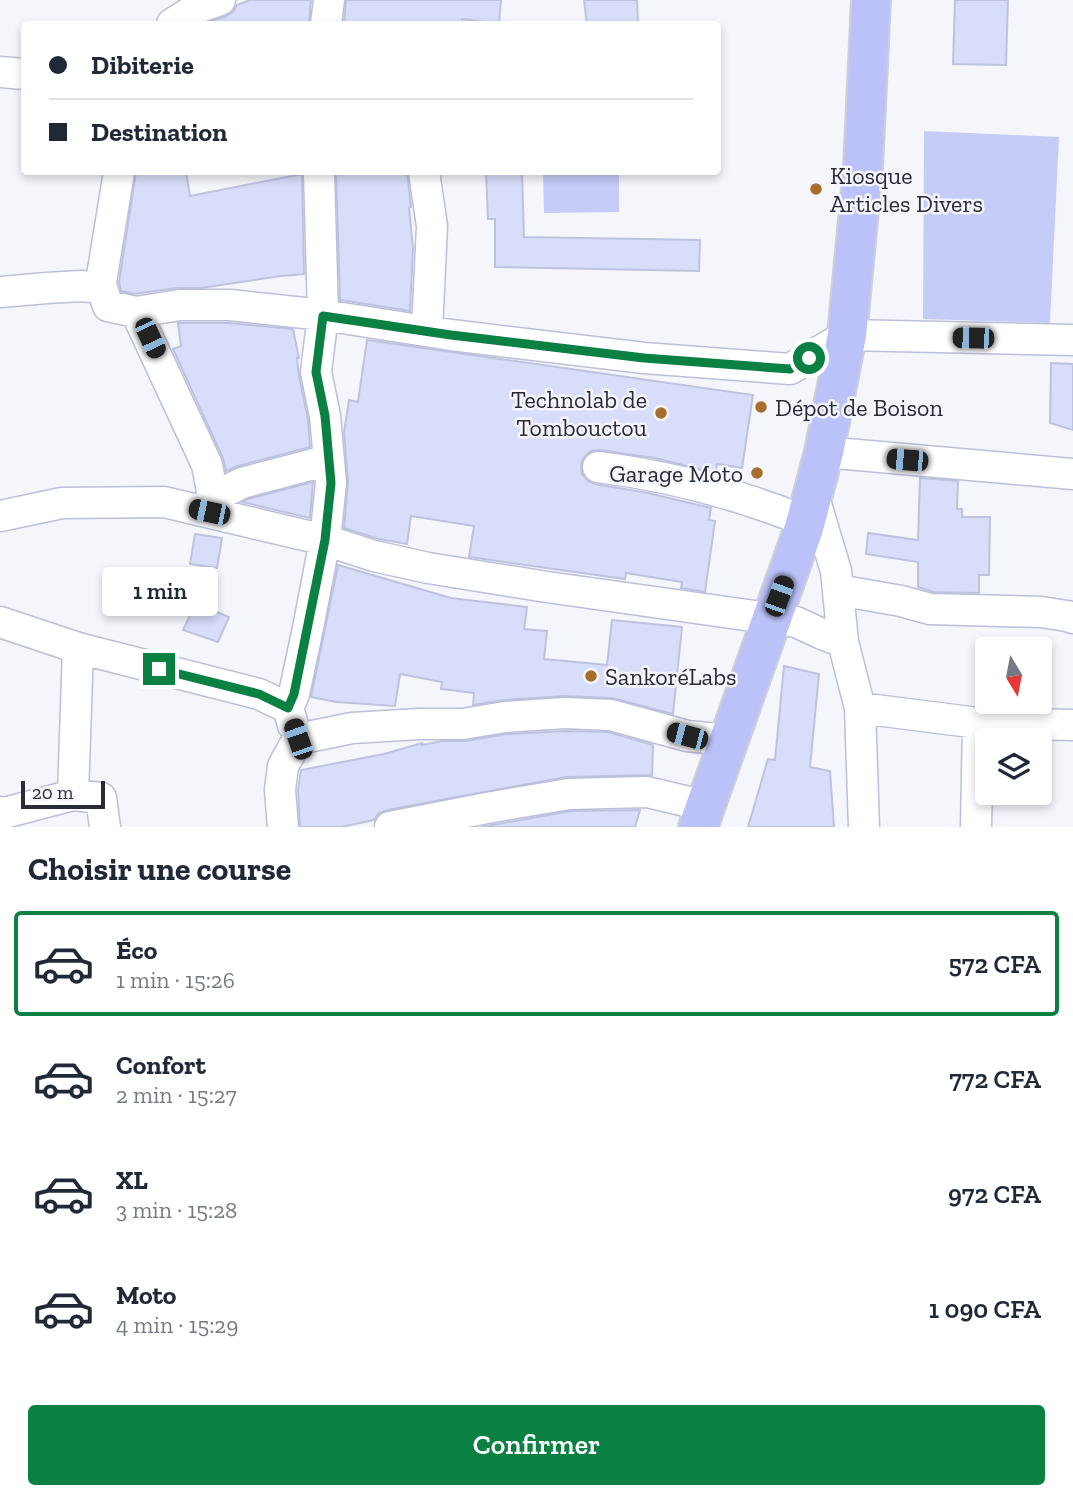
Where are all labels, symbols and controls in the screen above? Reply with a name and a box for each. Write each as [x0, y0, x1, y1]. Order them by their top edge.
text: Dibiterie [91, 49, 194, 81]
text: Destination [91, 116, 227, 148]
place label: Kiosque Articles Divers [830, 161, 983, 218]
marker: Kiosque Articles Divers [808, 181, 824, 197]
car [132, 315, 169, 361]
car [952, 327, 995, 349]
route start [793, 342, 825, 374]
place label: Technolab de Tombouctou [511, 385, 648, 442]
place label: Dépot de Boison [775, 393, 943, 422]
marker: Dépot de Boison [753, 399, 769, 415]
marker: Technolab de Tombouctou [653, 405, 669, 421]
car [886, 448, 929, 472]
place label: Garage Moto [609, 459, 743, 488]
marker: Garage Moto [749, 465, 765, 481]
car [187, 497, 232, 527]
callout: 1 min [101, 568, 217, 616]
car [762, 573, 797, 619]
text: 1 min [133, 577, 187, 605]
north arrow [975, 637, 1052, 714]
map controls [975, 637, 1052, 805]
route end [143, 653, 175, 685]
place label: SankoréLabs [605, 662, 737, 691]
marker: SankoréLabs [583, 668, 599, 684]
car [282, 716, 315, 762]
car [664, 720, 711, 752]
button: layers [975, 728, 1052, 805]
scale bar [21, 778, 105, 810]
text: 20 m [32, 781, 73, 804]
text: Choisir une course [28, 850, 291, 888]
icon: car [32, 932, 95, 995]
text: Éco [116, 934, 157, 966]
text: 572 CFA [948, 948, 1041, 980]
text: 1 min · 15:26 [116, 966, 235, 994]
icon: car [32, 1047, 95, 1110]
text: Confort [116, 1049, 206, 1081]
text: 772 CFA [949, 1063, 1041, 1095]
text: 2 min · 15:27 [116, 1081, 236, 1109]
icon: car [32, 1162, 95, 1225]
text: XL [116, 1164, 148, 1196]
text: 972 CFA [948, 1178, 1041, 1210]
text: 3 min · 15:28 [116, 1196, 237, 1224]
icon: car [32, 1277, 95, 1340]
text: Moto [116, 1279, 176, 1311]
text: 1 090 CFA [929, 1293, 1041, 1325]
text: 4 min · 15:29 [116, 1311, 238, 1339]
button: Confirmer [28, 1405, 1045, 1485]

